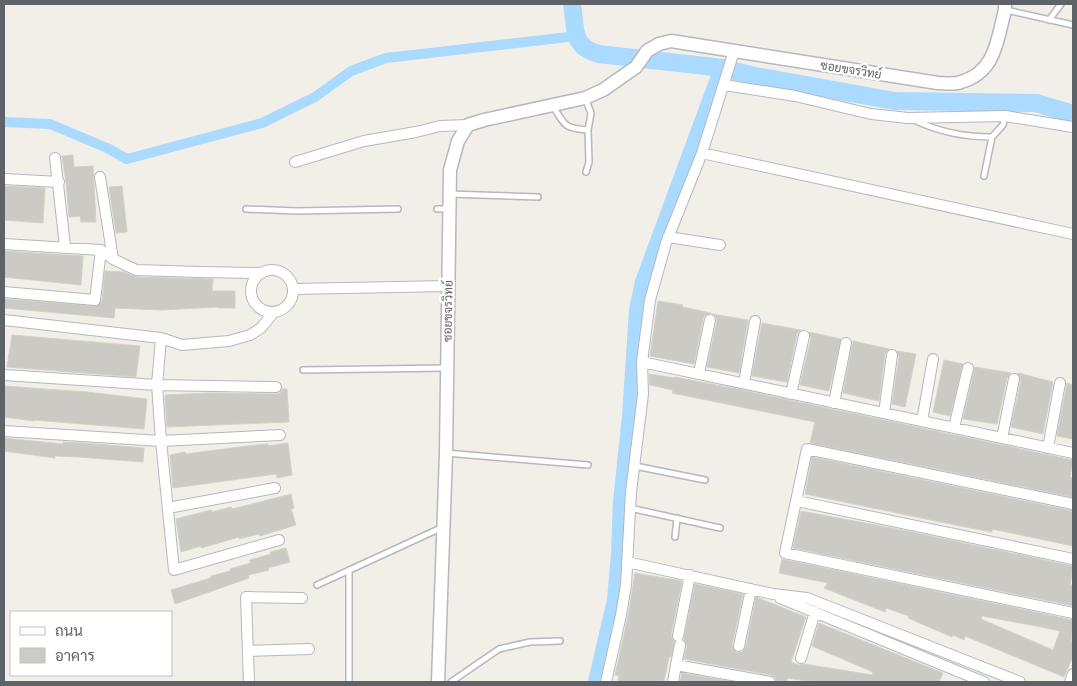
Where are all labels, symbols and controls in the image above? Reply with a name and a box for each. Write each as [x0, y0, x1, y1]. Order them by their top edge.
street label: ซอยขจรวิทย์ [819, 57, 883, 82]
street label: ซอยขจรวิทย์ [439, 280, 456, 342]
legend [10, 611, 172, 676]
text: ถนน [55, 621, 83, 640]
text: อาคาร [55, 646, 95, 665]

